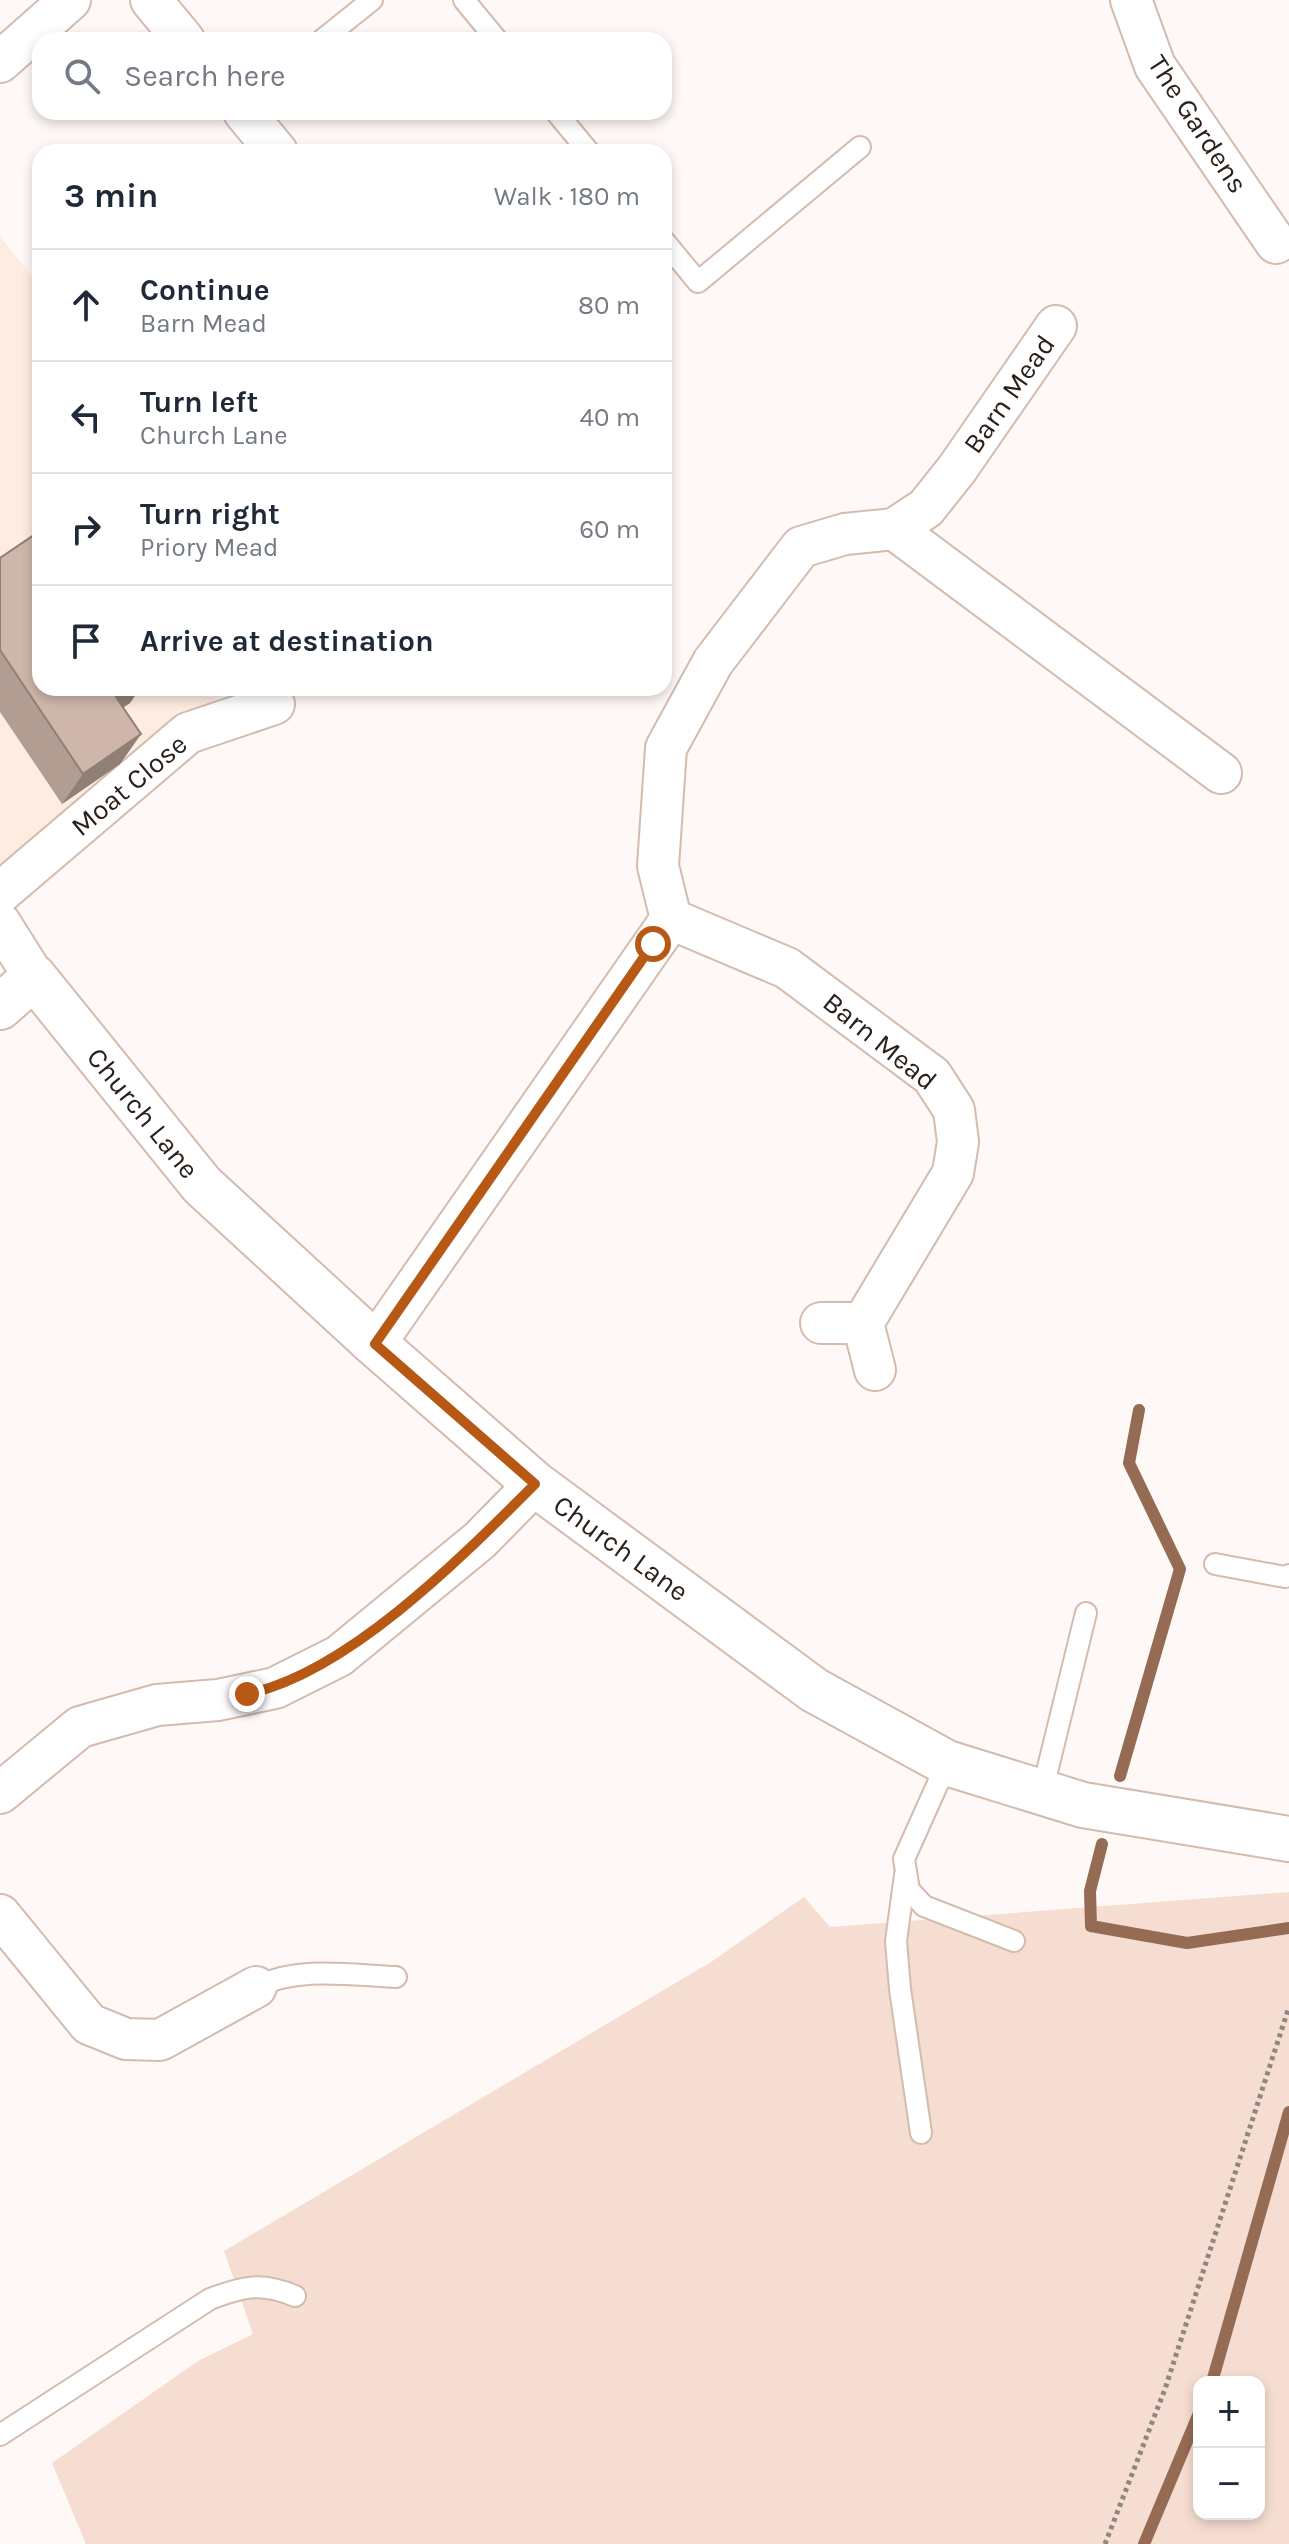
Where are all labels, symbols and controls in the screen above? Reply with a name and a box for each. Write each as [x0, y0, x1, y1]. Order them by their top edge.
search box [32, 32, 672, 120]
street label: The Gardens [1141, 49, 1255, 199]
icon: search [60, 54, 104, 98]
text: Search here [124, 58, 285, 94]
text: 3 min [64, 176, 158, 216]
text: Walk · 180 m [494, 181, 640, 212]
text: Continue [140, 272, 270, 308]
icon: ahead [64, 283, 108, 327]
text: 80 m [578, 290, 640, 321]
text: Barn Mead [140, 308, 267, 339]
street label: Barn Mead [956, 329, 1062, 459]
text: Turn left [140, 384, 258, 420]
icon: left [64, 395, 108, 439]
text: 40 m [580, 402, 640, 433]
text: Church Lane [140, 420, 288, 451]
text: Turn right [140, 496, 280, 532]
icon: right [64, 507, 108, 551]
text: 60 m [579, 514, 640, 545]
text: Priory Mead [140, 532, 279, 563]
icon: arrive [64, 619, 108, 663]
text: Arrive at destination [140, 623, 434, 659]
street label: Moat Close [64, 727, 194, 843]
route start [635, 926, 671, 962]
street label: Barn Mead [817, 985, 943, 1097]
street label: Church Lane [80, 1041, 206, 1185]
street label: Church Lane [547, 1488, 695, 1608]
route end [229, 1676, 265, 1712]
map controls [1193, 2376, 1265, 2520]
button: + [1193, 2376, 1265, 2448]
button: − [1193, 2448, 1265, 2520]

